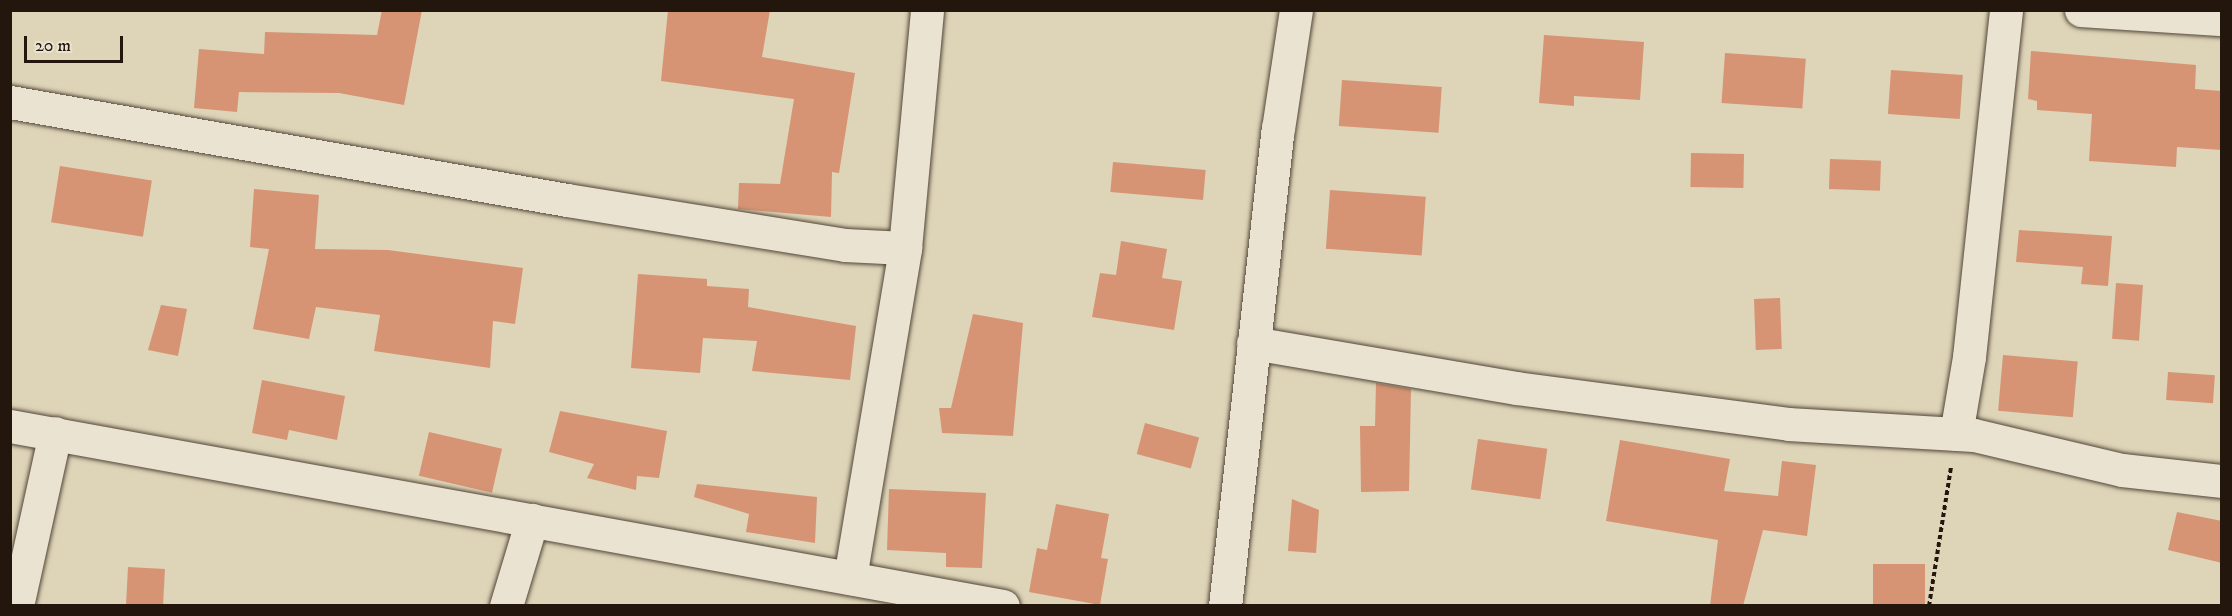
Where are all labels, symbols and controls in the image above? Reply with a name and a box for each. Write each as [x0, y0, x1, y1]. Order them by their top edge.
scale bar [27, 24, 126, 62]
text: 20 m [35, 35, 71, 57]

